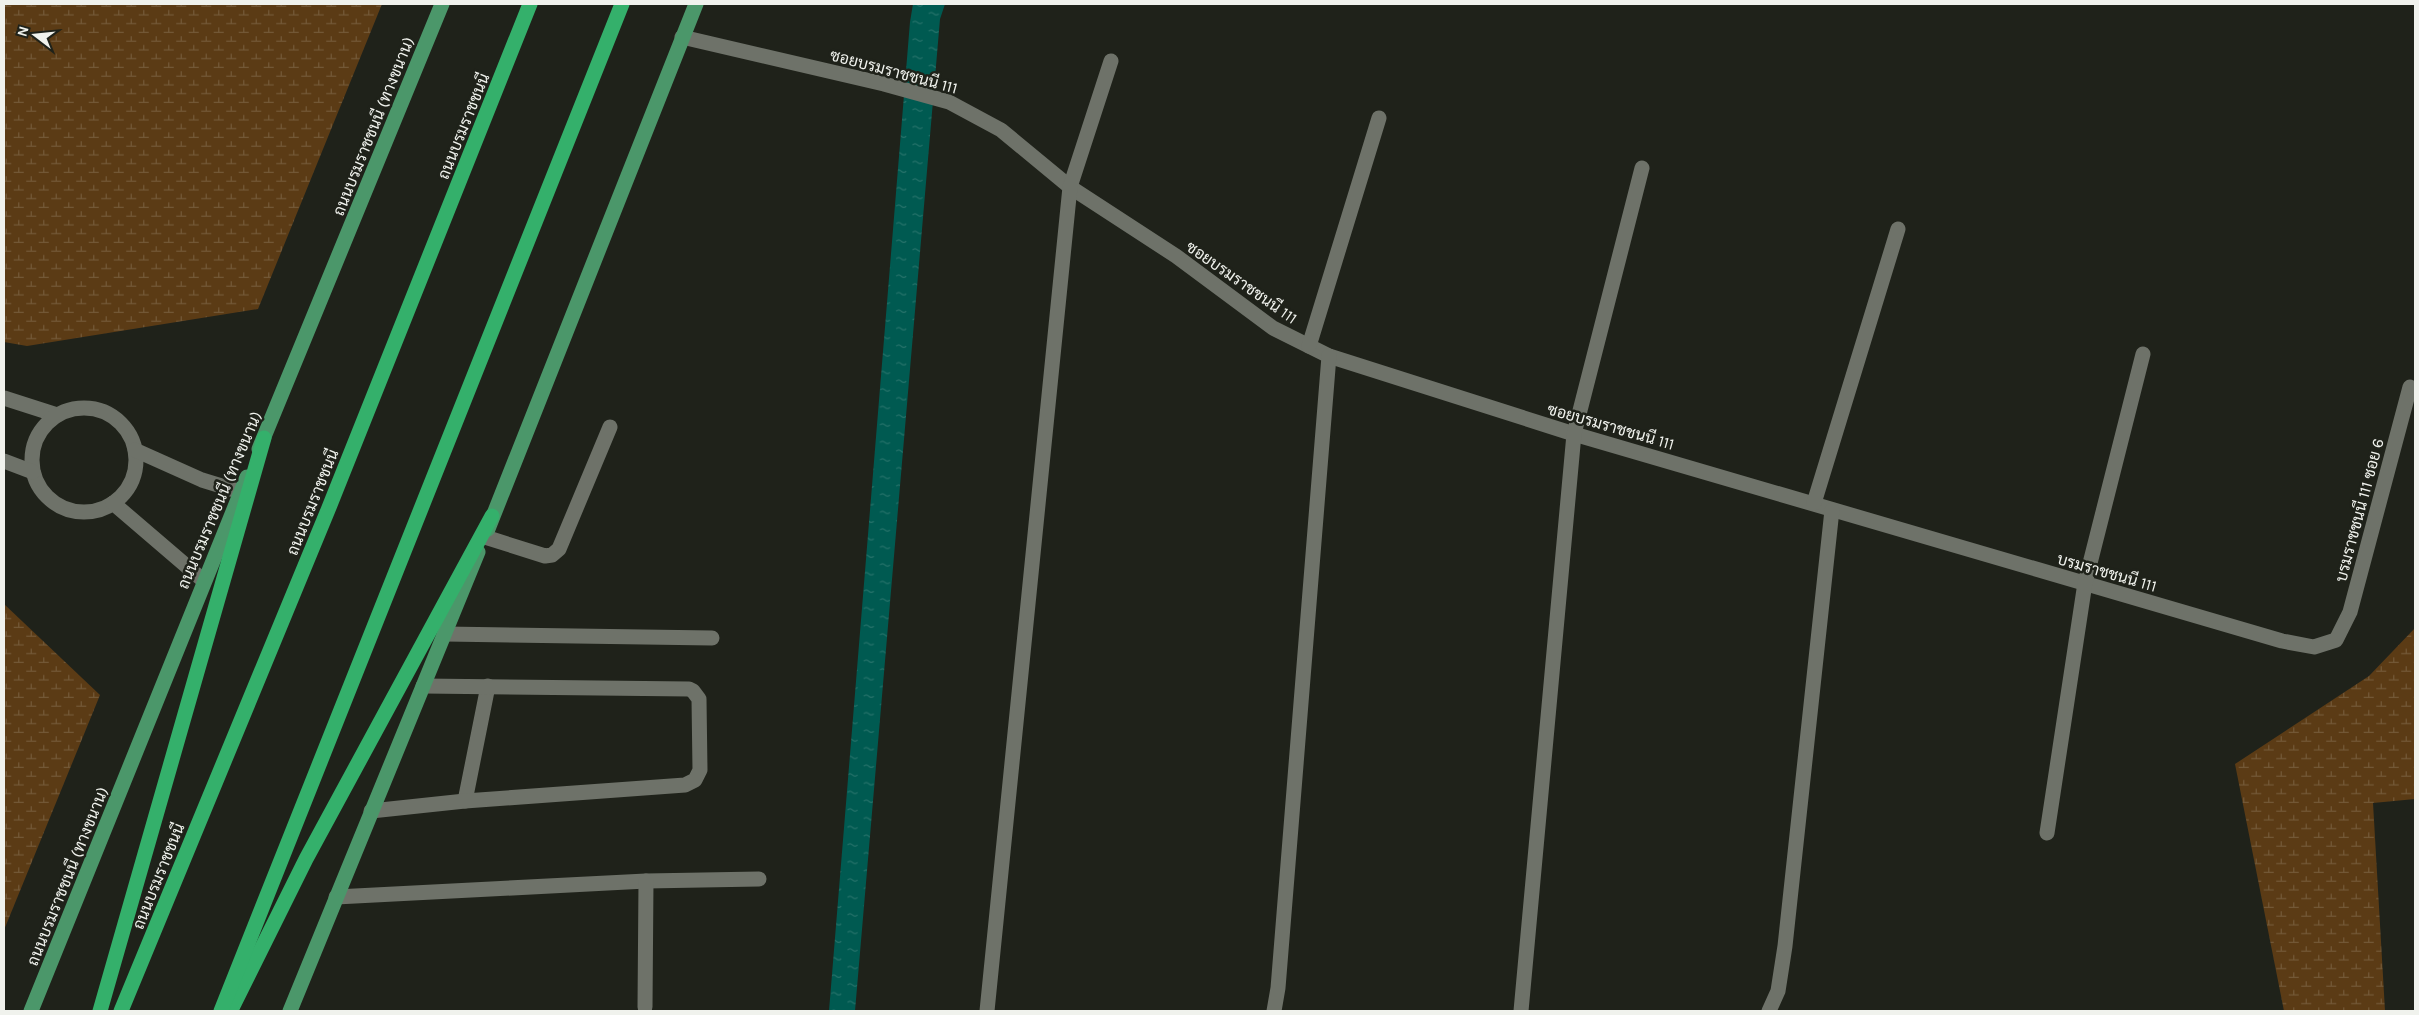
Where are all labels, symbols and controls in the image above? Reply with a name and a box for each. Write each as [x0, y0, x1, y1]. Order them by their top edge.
north arrow [10, 10, 60, 60]
text: N [13, 24, 33, 39]
street label: ถนนบรมราชชนนี (ทางขนาน) [327, 33, 418, 218]
street label: ซอยบรมราชชนนี 111 [828, 43, 960, 98]
street label: ถนนบรมราชชนนี [432, 70, 493, 182]
street label: ซอยบรมราชชนนี 111 [1183, 235, 1302, 328]
street label: ซอยบรมราชชนนี 111 [1545, 397, 1677, 454]
street label: ถนนบรมราชชนนี (ทางขนาน) [172, 408, 266, 592]
street label: บรมราชชนนี 111 ซอย 6 [2329, 436, 2388, 584]
street label: ถนนบรมราชชนนี [281, 446, 342, 558]
street label: บรมราชชนนี 111 [2055, 547, 2159, 596]
street label: ถนนบรมราชชนนี (ทางขนาน) [21, 783, 112, 968]
street label: ถนนบรมราชชนนี [127, 820, 188, 932]

